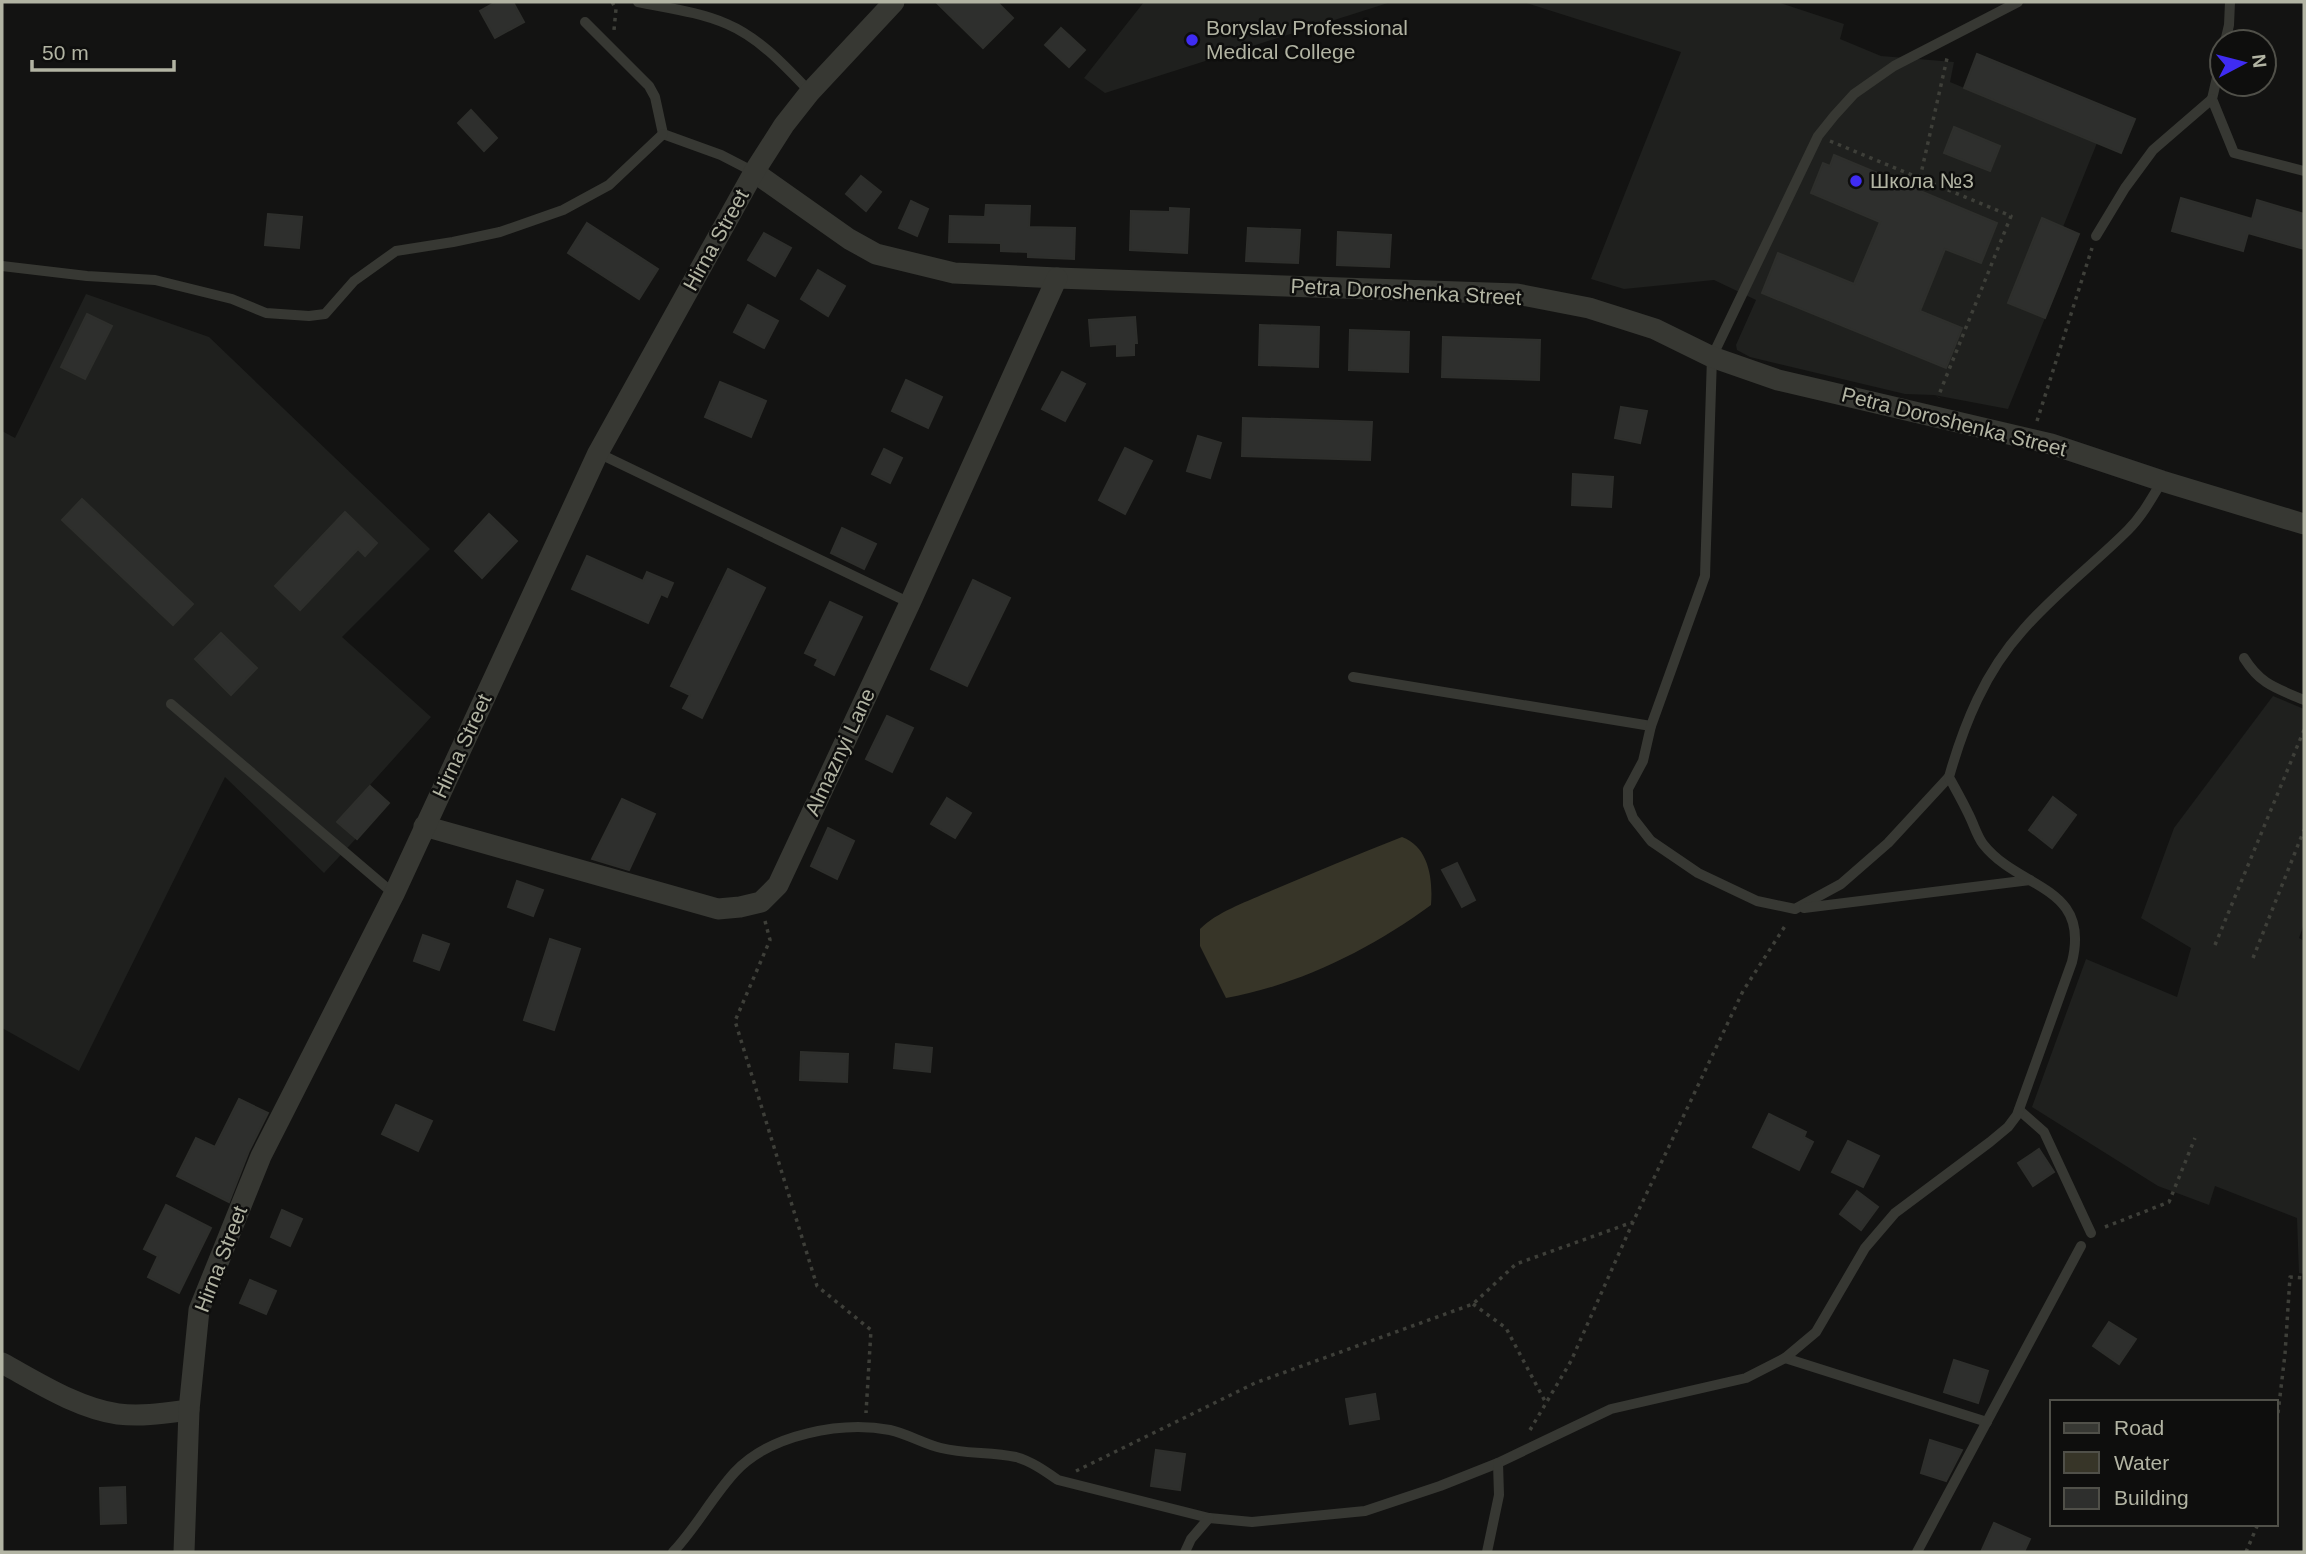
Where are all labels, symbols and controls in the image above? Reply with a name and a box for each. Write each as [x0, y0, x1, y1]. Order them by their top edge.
place label: Boryslav Professional Medical College [1206, 16, 1408, 63]
scale bar [32, 28, 173, 72]
north arrow [2208, 28, 2278, 98]
marker: Boryslav Professional Medical College [1184, 32, 1200, 48]
text: 50 m [42, 41, 89, 64]
text: N [2248, 53, 2271, 69]
place label: Школа №3 [1870, 169, 1974, 192]
marker: Школа №3 [1848, 173, 1864, 189]
street label: Hirna Street [678, 185, 753, 294]
street label: Petra Doroshenka Street [1290, 274, 1522, 309]
street label: Petra Doroshenka Street [1839, 382, 2069, 461]
street label: Almaznyi Lane [800, 685, 879, 819]
street label: Hirna Street [427, 690, 496, 801]
street label: Hirna Street [190, 1202, 251, 1315]
legend [2050, 1400, 2278, 1526]
text: Road [2114, 1416, 2164, 1439]
text: Water [2114, 1451, 2169, 1474]
text: Building [2114, 1486, 2189, 1509]

